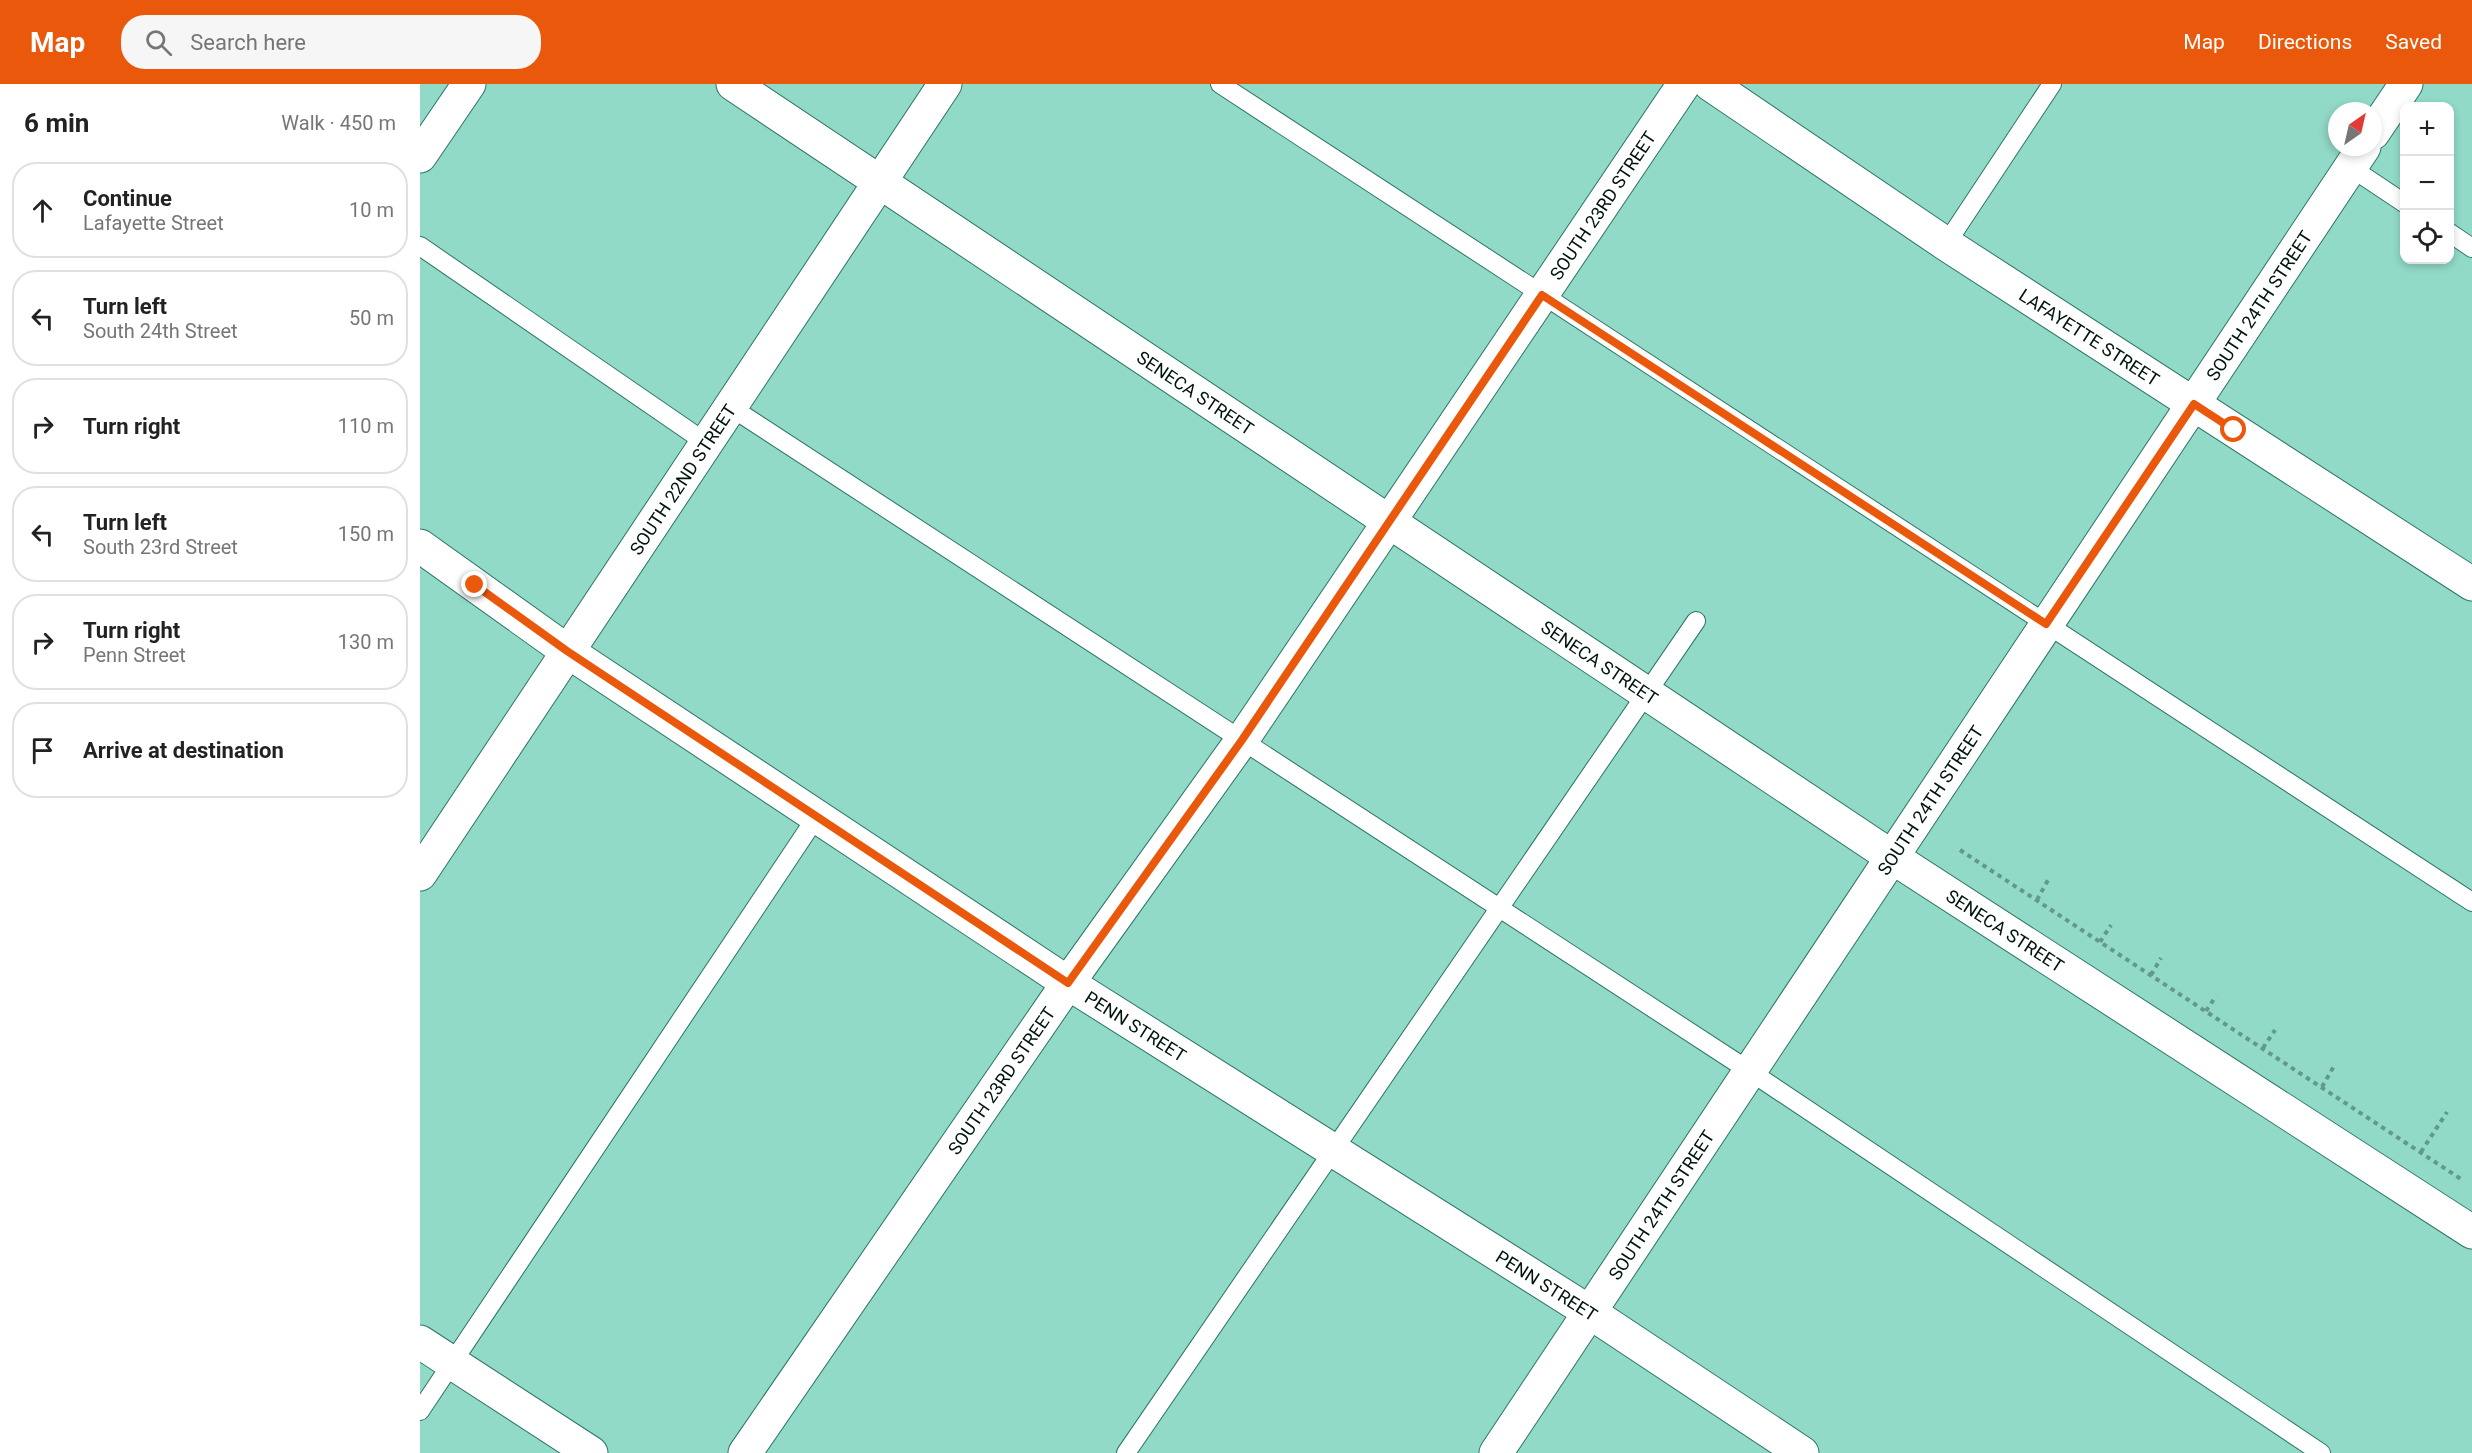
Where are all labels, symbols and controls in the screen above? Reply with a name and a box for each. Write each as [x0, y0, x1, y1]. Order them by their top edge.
search box [121, 15, 541, 69]
text: Map [30, 26, 85, 59]
icon: search [142, 26, 175, 59]
text: Search here [190, 30, 306, 55]
text: Map [2183, 30, 2225, 54]
text: Directions [2258, 30, 2352, 54]
text: Saved [2385, 30, 2442, 54]
north arrow [2328, 102, 2382, 156]
map controls [2400, 102, 2454, 264]
button: + [2400, 102, 2454, 156]
text: 6 min [24, 108, 89, 138]
text: Walk · 450 m [281, 111, 396, 135]
street label: SOUTH 23RD STREET [1545, 127, 1660, 283]
button: − [2400, 156, 2454, 210]
text: Continue [83, 186, 172, 211]
icon: ahead [26, 194, 59, 227]
text: 10 m [349, 198, 394, 222]
button: locate [2400, 210, 2454, 264]
text: Lafayette Street [83, 211, 224, 235]
street label: SOUTH 24TH STREET [2202, 226, 2316, 384]
street label: LAFAYETTE STREET [2016, 284, 2164, 390]
text: Turn left [83, 294, 167, 319]
icon: left [26, 302, 59, 335]
text: 50 m [349, 306, 394, 330]
text: South 24th Street [83, 319, 238, 343]
street label: SENECA STREET [1133, 346, 1258, 439]
street label: SOUTH 22ND STREET [625, 400, 740, 558]
icon: right [26, 410, 59, 443]
text: Turn right [83, 414, 180, 439]
text: 110 m [338, 414, 394, 438]
route start [2220, 416, 2246, 442]
text: Turn left [83, 510, 167, 535]
icon: left [26, 518, 59, 551]
text: 150 m [338, 522, 394, 546]
text: South 23rd Street [83, 535, 238, 559]
route end [461, 571, 487, 597]
street label: SENECA STREET [1538, 616, 1662, 709]
text: Turn right [83, 618, 180, 643]
icon: right [26, 626, 59, 659]
text: 130 m [338, 630, 394, 654]
text: Penn Street [83, 643, 186, 667]
street label: SOUTH 24TH STREET [1873, 721, 1987, 879]
icon: arrive [26, 734, 59, 767]
text: Arrive at destination [83, 738, 284, 763]
street label: SENECA STREET [1943, 885, 2068, 976]
street label: PENN STREET [1081, 986, 1191, 1066]
street label: SOUTH 23RD STREET [943, 1002, 1059, 1158]
street label: SOUTH 24TH STREET [1604, 1126, 1718, 1284]
street label: PENN STREET [1492, 1245, 1602, 1325]

